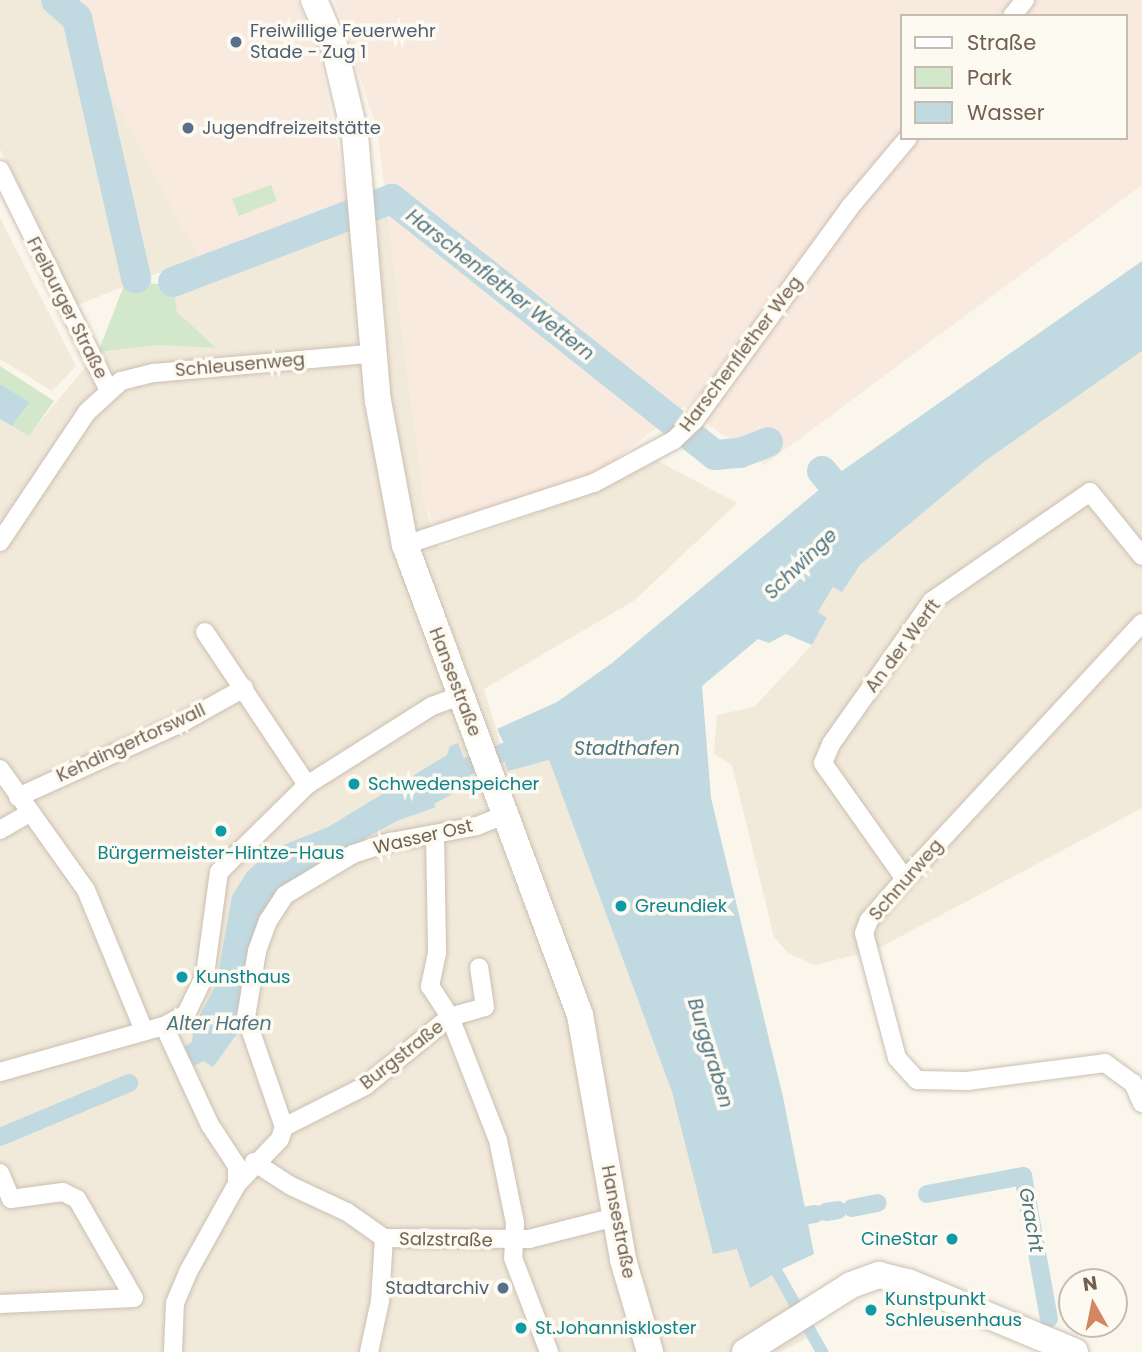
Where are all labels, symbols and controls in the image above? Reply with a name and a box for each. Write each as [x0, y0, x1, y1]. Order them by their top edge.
legend [900, 14, 1128, 140]
place label: Freiwillige Feuerwehr Stade - Zug 1 [250, 21, 436, 64]
text: Straße [967, 28, 1036, 57]
marker: Freiwillige Feuerwehr Stade - Zug 1 [228, 34, 244, 50]
text: Park [967, 63, 1012, 92]
text: Wasser [967, 98, 1044, 127]
place label: Jugendfreizeitstätte [202, 117, 381, 139]
marker: Jugendfreizeitstätte [180, 120, 196, 136]
water label: Harschenflether Wettern [402, 205, 598, 365]
street label: Freiburger Straße [22, 234, 112, 382]
street label: Harschenflether Weg [675, 272, 807, 436]
street label: Schleusenweg [174, 349, 306, 381]
water label: Schwinge [760, 524, 842, 604]
street label: An der Werft [861, 595, 945, 697]
street label: Hansestraße [424, 624, 486, 740]
street label: Kehdingertorswall [53, 699, 209, 787]
water label: Stadthafen [574, 738, 680, 760]
place label: Schwedenspeicher [368, 773, 539, 795]
marker: Schwedenspeicher [346, 776, 362, 792]
street label: Wasser Ost [371, 815, 475, 859]
marker: Bürgermeister-Hintze-Haus [213, 823, 229, 839]
street label: Schnurweg [865, 835, 947, 925]
place label: Bürgermeister-Hintze-Haus [98, 842, 344, 864]
place label: Greundiek [635, 895, 727, 917]
marker: Greundiek [613, 898, 629, 914]
place label: Kunsthaus [196, 966, 290, 988]
marker: Kunsthaus [174, 969, 190, 985]
water label: Burggraben [683, 995, 737, 1111]
water label: Alter Hafen [166, 1013, 272, 1035]
street label: Burgstraße [356, 1016, 448, 1094]
street label: Hansestraße [596, 1164, 640, 1280]
water label: Gracht [1014, 1186, 1048, 1254]
street label: Salzstraße [399, 1228, 493, 1252]
place label: CineStar [861, 1228, 938, 1250]
marker: CineStar [944, 1231, 960, 1247]
north arrow [1058, 1268, 1128, 1338]
text: N [1081, 1269, 1099, 1298]
place label: Stadtarchiv [385, 1277, 489, 1299]
marker: Stadtarchiv [495, 1280, 511, 1296]
place label: Kunstpunkt Schleusenhaus [885, 1289, 1022, 1332]
marker: Kunstpunkt Schleusenhaus [863, 1302, 879, 1318]
place label: St.Johanniskloster [535, 1317, 697, 1339]
marker: St.Johanniskloster [513, 1320, 529, 1336]

